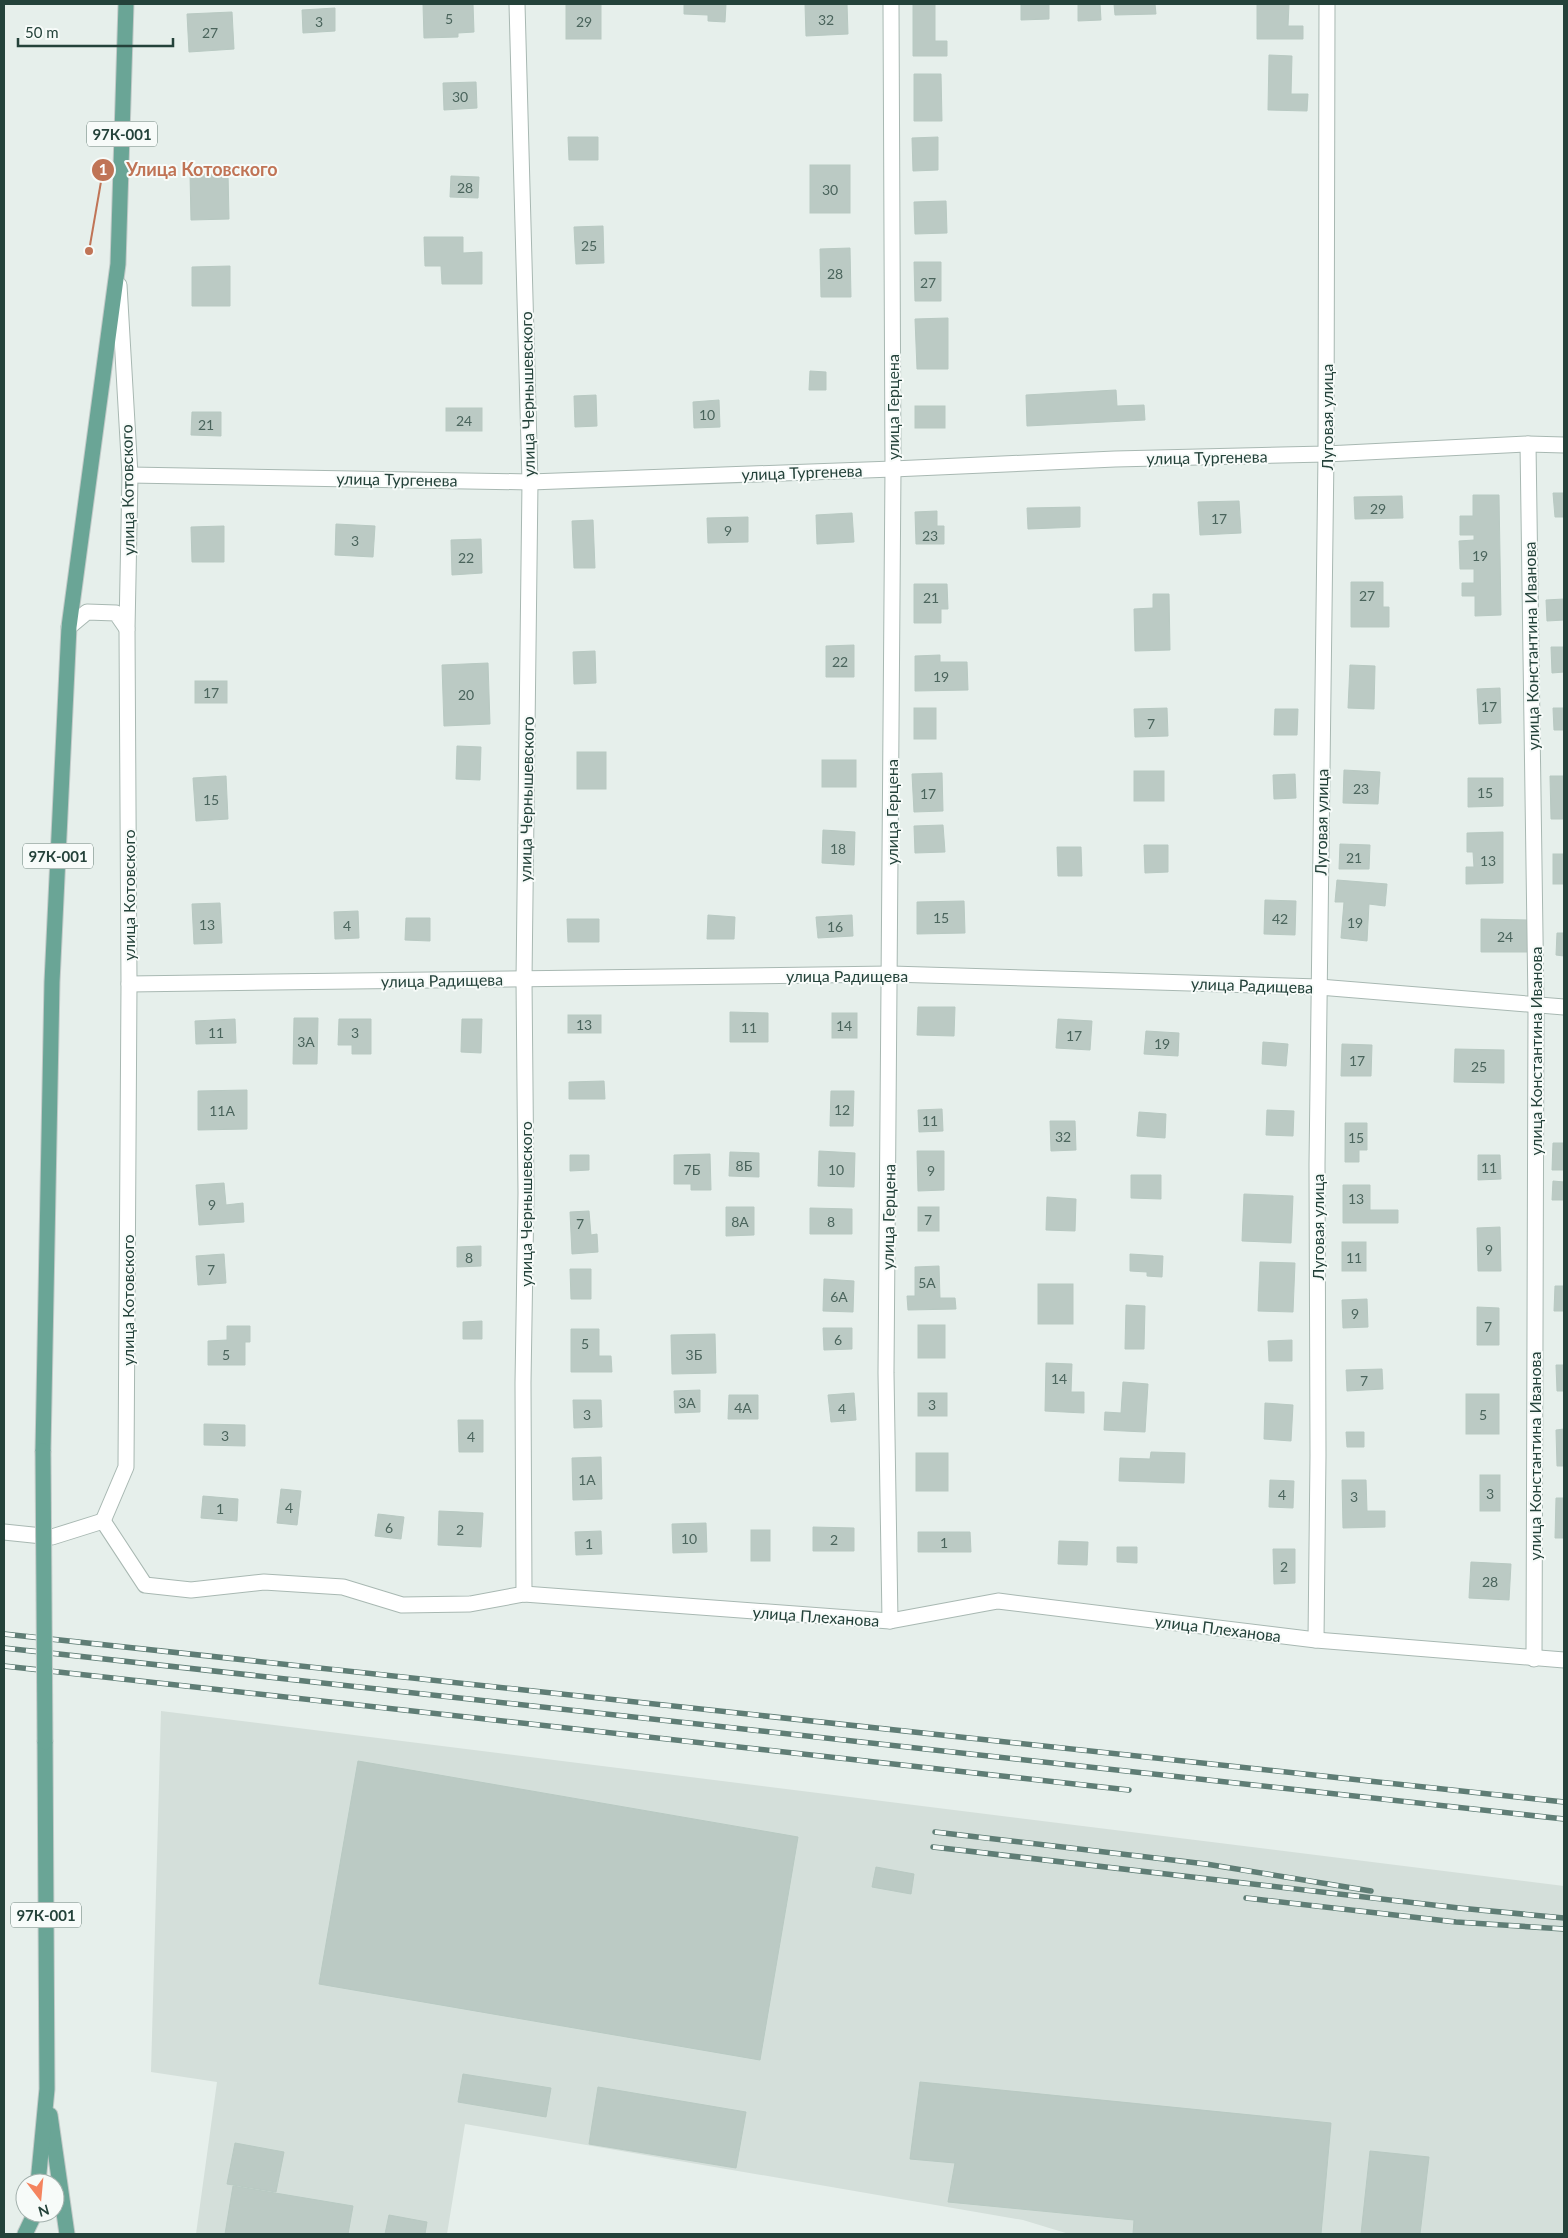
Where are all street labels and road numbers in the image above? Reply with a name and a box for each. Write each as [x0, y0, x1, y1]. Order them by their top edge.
road number: 97К-001 [87, 122, 157, 146]
street label: улица Чернышевского [516, 311, 538, 477]
street label: улица Герцена [883, 354, 902, 460]
street label: Луговая улица [1317, 364, 1336, 471]
street label: улица Котовского [116, 424, 138, 556]
street label: улица Тургенева [1146, 446, 1268, 468]
street label: улица Тургенева [741, 460, 863, 484]
street label: улица Тургенева [336, 468, 458, 490]
street label: улица Константина Иванова [1520, 541, 1542, 751]
street label: улица Чернышевского [515, 716, 537, 882]
street label: улица Герцена [882, 759, 901, 865]
street label: Луговая улица [1311, 769, 1331, 876]
street label: улица Котовского [119, 829, 138, 961]
road number: 97К-001 [23, 844, 93, 868]
street label: улица Константина Иванова [1526, 947, 1545, 1155]
street label: улица Радищева [786, 966, 908, 985]
street label: улица Радищева [381, 969, 503, 991]
street label: улица Радищева [1191, 973, 1313, 997]
street label: улица Чернышевского [516, 1121, 535, 1287]
street label: улица Герцена [878, 1164, 898, 1270]
street label: Луговая улица [1308, 1174, 1327, 1281]
street label: улица Котовского [118, 1234, 137, 1366]
street label: улица Константина Иванова [1525, 1352, 1544, 1560]
street label: улица Плеханова [752, 1602, 880, 1630]
street label: улица Плеханова [1154, 1611, 1282, 1645]
road number: 97К-001 [11, 1902, 81, 1928]

